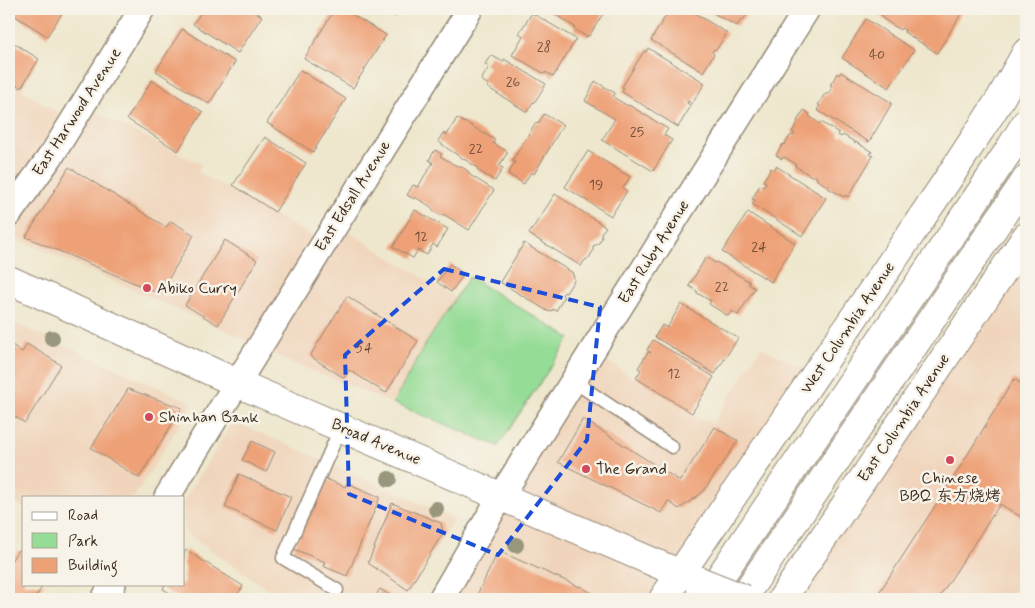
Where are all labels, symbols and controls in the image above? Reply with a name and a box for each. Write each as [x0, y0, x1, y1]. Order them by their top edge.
house number: 28 [537, 38, 551, 56]
street label: East Harwood Avenue [28, 44, 126, 180]
house number: 40 [869, 46, 885, 64]
house number: 26 [506, 73, 521, 91]
house number: 25 [630, 123, 644, 141]
street label: East Edsall Avenue [310, 136, 396, 256]
house number: 22 [469, 140, 483, 158]
house number: 19 [589, 176, 603, 194]
street label: East Ruby Avenue [614, 196, 694, 308]
house number: 12 [414, 228, 428, 246]
house number: 24 [751, 238, 767, 256]
street label: West Columbia Avenue [796, 258, 900, 398]
place label: Abiko Curry [157, 278, 237, 299]
house number: 22 [715, 278, 729, 296]
marker: Abiko Curry [141, 282, 153, 294]
house number: 54 [356, 339, 373, 357]
street label: East Columbia Avenue [853, 350, 955, 486]
house number: 12 [667, 365, 681, 383]
place label: Shinhan Bank [159, 407, 259, 428]
marker: Shinhan Bank [143, 411, 155, 423]
street label: Broad Avenue [328, 414, 424, 470]
marker: Chinese BBQ 东方烧烤 [944, 454, 956, 466]
place label: The Grand [596, 459, 667, 480]
marker: The Grand [580, 463, 592, 475]
place label: Chinese BBQ 东方烧烤 [900, 468, 1000, 507]
legend [22, 496, 185, 586]
text: Road [68, 506, 98, 526]
text: Park [68, 532, 98, 552]
text: Building [68, 556, 118, 577]

